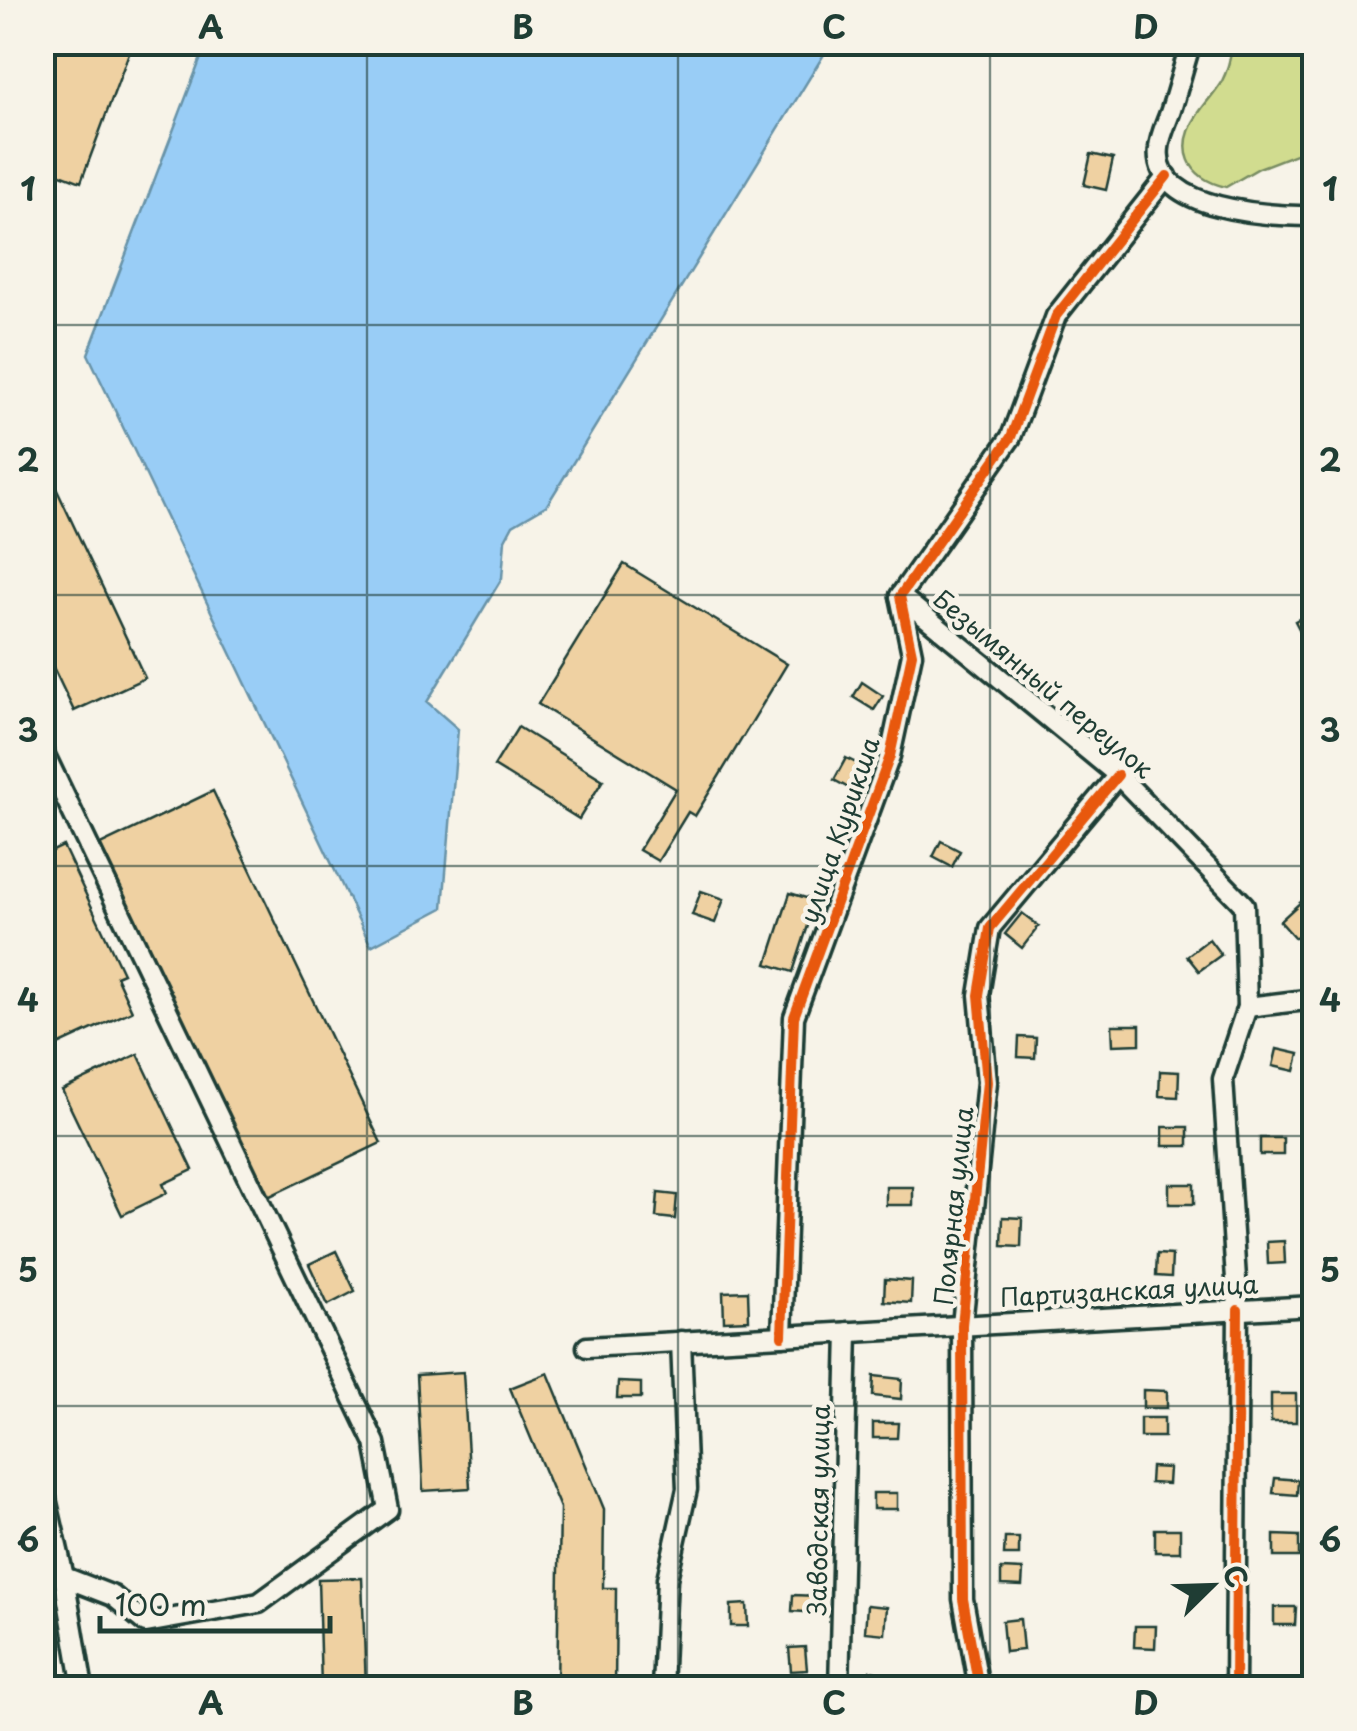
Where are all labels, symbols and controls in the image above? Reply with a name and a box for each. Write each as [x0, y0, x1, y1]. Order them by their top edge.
text: A [198, 2, 224, 50]
text: B [512, 2, 534, 50]
text: C [822, 2, 846, 50]
text: D [1133, 2, 1159, 50]
text: 1 [20, 164, 36, 212]
text: 1 [1322, 164, 1338, 212]
text: 2 [17, 435, 39, 483]
text: 2 [1319, 435, 1341, 483]
street label: Безымянный переулок [925, 580, 1162, 787]
text: 3 [18, 705, 38, 753]
text: 3 [1320, 705, 1340, 753]
street label: улица Курикша [789, 731, 889, 928]
text: 4 [17, 975, 39, 1023]
text: 4 [1319, 975, 1341, 1023]
street label: Полярная улица [924, 1105, 982, 1307]
text: 5 [18, 1245, 38, 1293]
text: 5 [1320, 1245, 1340, 1293]
street label: Партизанская улица [999, 1264, 1259, 1316]
street label: Заводская улица [797, 1404, 839, 1616]
text: 6 [17, 1515, 39, 1563]
text: 6 [1319, 1515, 1341, 1563]
north arrow [1162, 1536, 1262, 1636]
text: С [1212, 1558, 1260, 1594]
scale bar [100, 1571, 330, 1633]
text: 100 m [115, 1581, 207, 1626]
text: A [198, 1678, 224, 1726]
text: B [512, 1678, 534, 1726]
text: C [822, 1678, 846, 1726]
text: D [1133, 1678, 1159, 1726]

